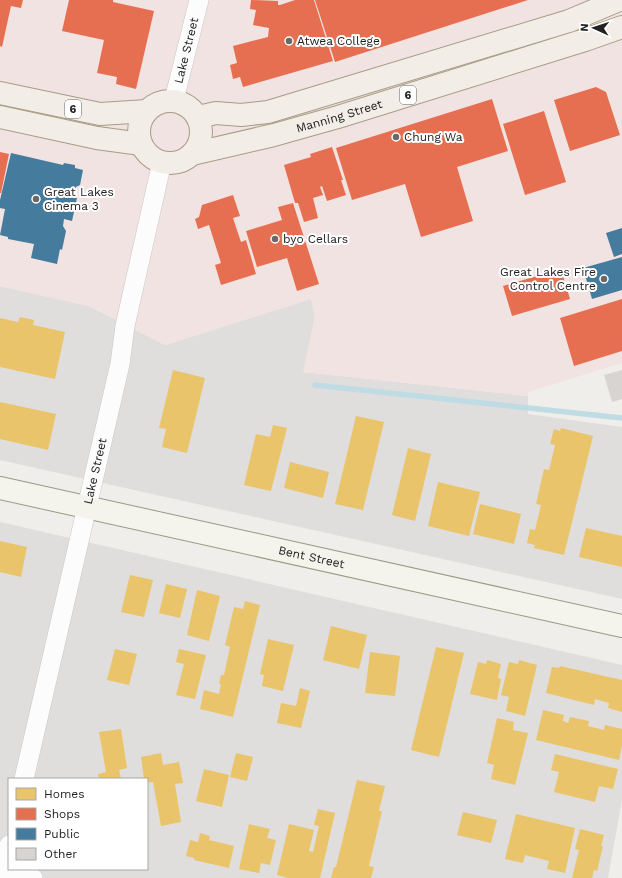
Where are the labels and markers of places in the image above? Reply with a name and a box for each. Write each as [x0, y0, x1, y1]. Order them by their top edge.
place label: Atwea College [297, 34, 380, 48]
marker: Atwea College [284, 36, 294, 46]
place label: Chung Wa [404, 130, 463, 144]
marker: Chung Wa [391, 132, 401, 142]
place label: Great Lakes Cinema 3 [44, 185, 114, 213]
marker: Great Lakes Cinema 3 [31, 194, 41, 204]
place label: byo Cellars [283, 232, 348, 246]
marker: byo Cellars [270, 234, 280, 244]
place label: Great Lakes Fire Control Centre [500, 265, 596, 293]
marker: Great Lakes Fire Control Centre [599, 274, 609, 284]

